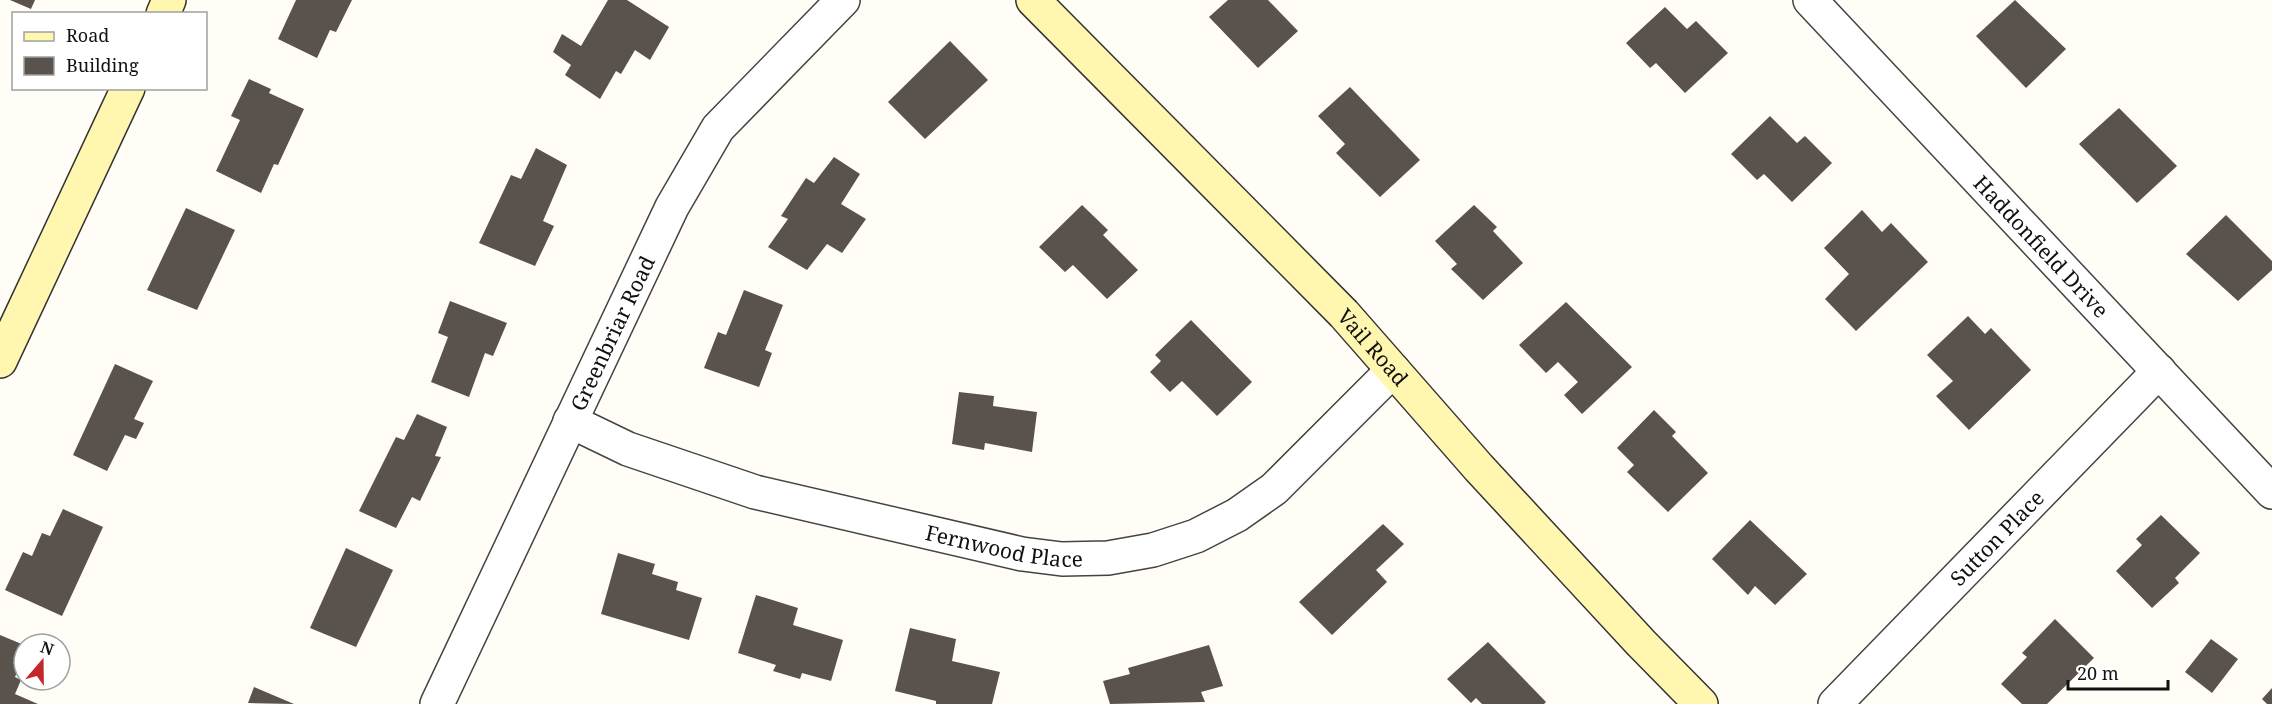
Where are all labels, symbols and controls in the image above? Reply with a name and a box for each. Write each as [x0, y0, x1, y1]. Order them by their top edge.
legend [12, 12, 207, 90]
text: Road [66, 23, 109, 47]
text: Building [66, 53, 139, 77]
street label: Haddonfield Drive [1968, 169, 2115, 324]
street label: Greenbriar Road [564, 251, 661, 415]
street label: Vail Road [1331, 303, 1415, 392]
street label: Sutton Place [1944, 484, 2050, 592]
street label: Fernwood Place [923, 518, 1083, 573]
north arrow [12, 632, 72, 692]
text: N [37, 635, 57, 661]
scale bar [2068, 653, 2168, 691]
text: 20 m [2077, 661, 2119, 685]

